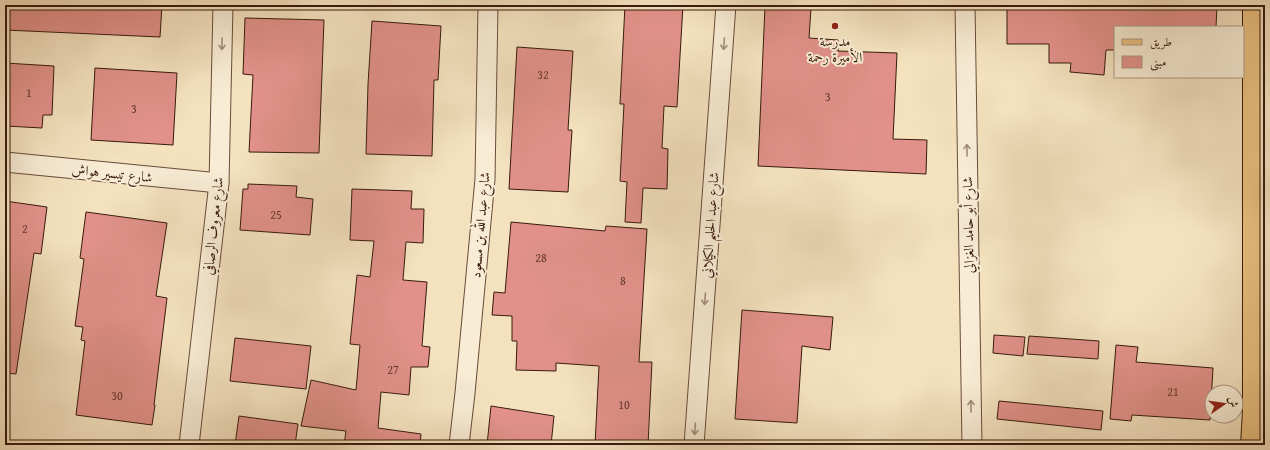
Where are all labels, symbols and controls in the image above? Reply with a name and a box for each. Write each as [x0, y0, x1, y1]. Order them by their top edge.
marker: مدرسة الأميرة رحمة [830, 21, 840, 31]
legend [1114, 26, 1244, 78]
place label: مدرسة الأميرة رحمة [808, 31, 862, 67]
text: طريق [1150, 33, 1172, 50]
one-way arrow [218, 37, 226, 50]
one-way arrow [720, 37, 727, 50]
text: مبنى [1150, 53, 1166, 71]
house number: 32 [537, 66, 549, 83]
house number: 1 [26, 84, 32, 101]
house number: 3 [825, 88, 831, 105]
house number: 3 [131, 100, 137, 117]
one-way arrow [963, 144, 971, 157]
street label: شارع تيسير هواش [70, 159, 153, 189]
street label: شارع عبد الله بن مسعود [464, 171, 497, 279]
street label: شارع عبد الحليم الكيلاني [696, 171, 728, 279]
street label: شارع معروف الرصافي [198, 176, 230, 276]
street label: شارع أبو حامد الغزالي [957, 176, 981, 273]
house number: 25 [270, 206, 282, 223]
house number: 2 [22, 220, 28, 237]
house number: 28 [535, 249, 547, 266]
house number: 8 [620, 272, 626, 289]
one-way arrow [701, 292, 708, 305]
house number: 27 [387, 361, 399, 378]
house number: 21 [1167, 383, 1179, 400]
north arrow [1204, 384, 1244, 424]
house number: 30 [111, 387, 123, 404]
text: ش [1225, 395, 1243, 409]
house number: 10 [618, 396, 630, 413]
one-way arrow [967, 400, 975, 413]
one-way arrow [692, 422, 699, 435]

